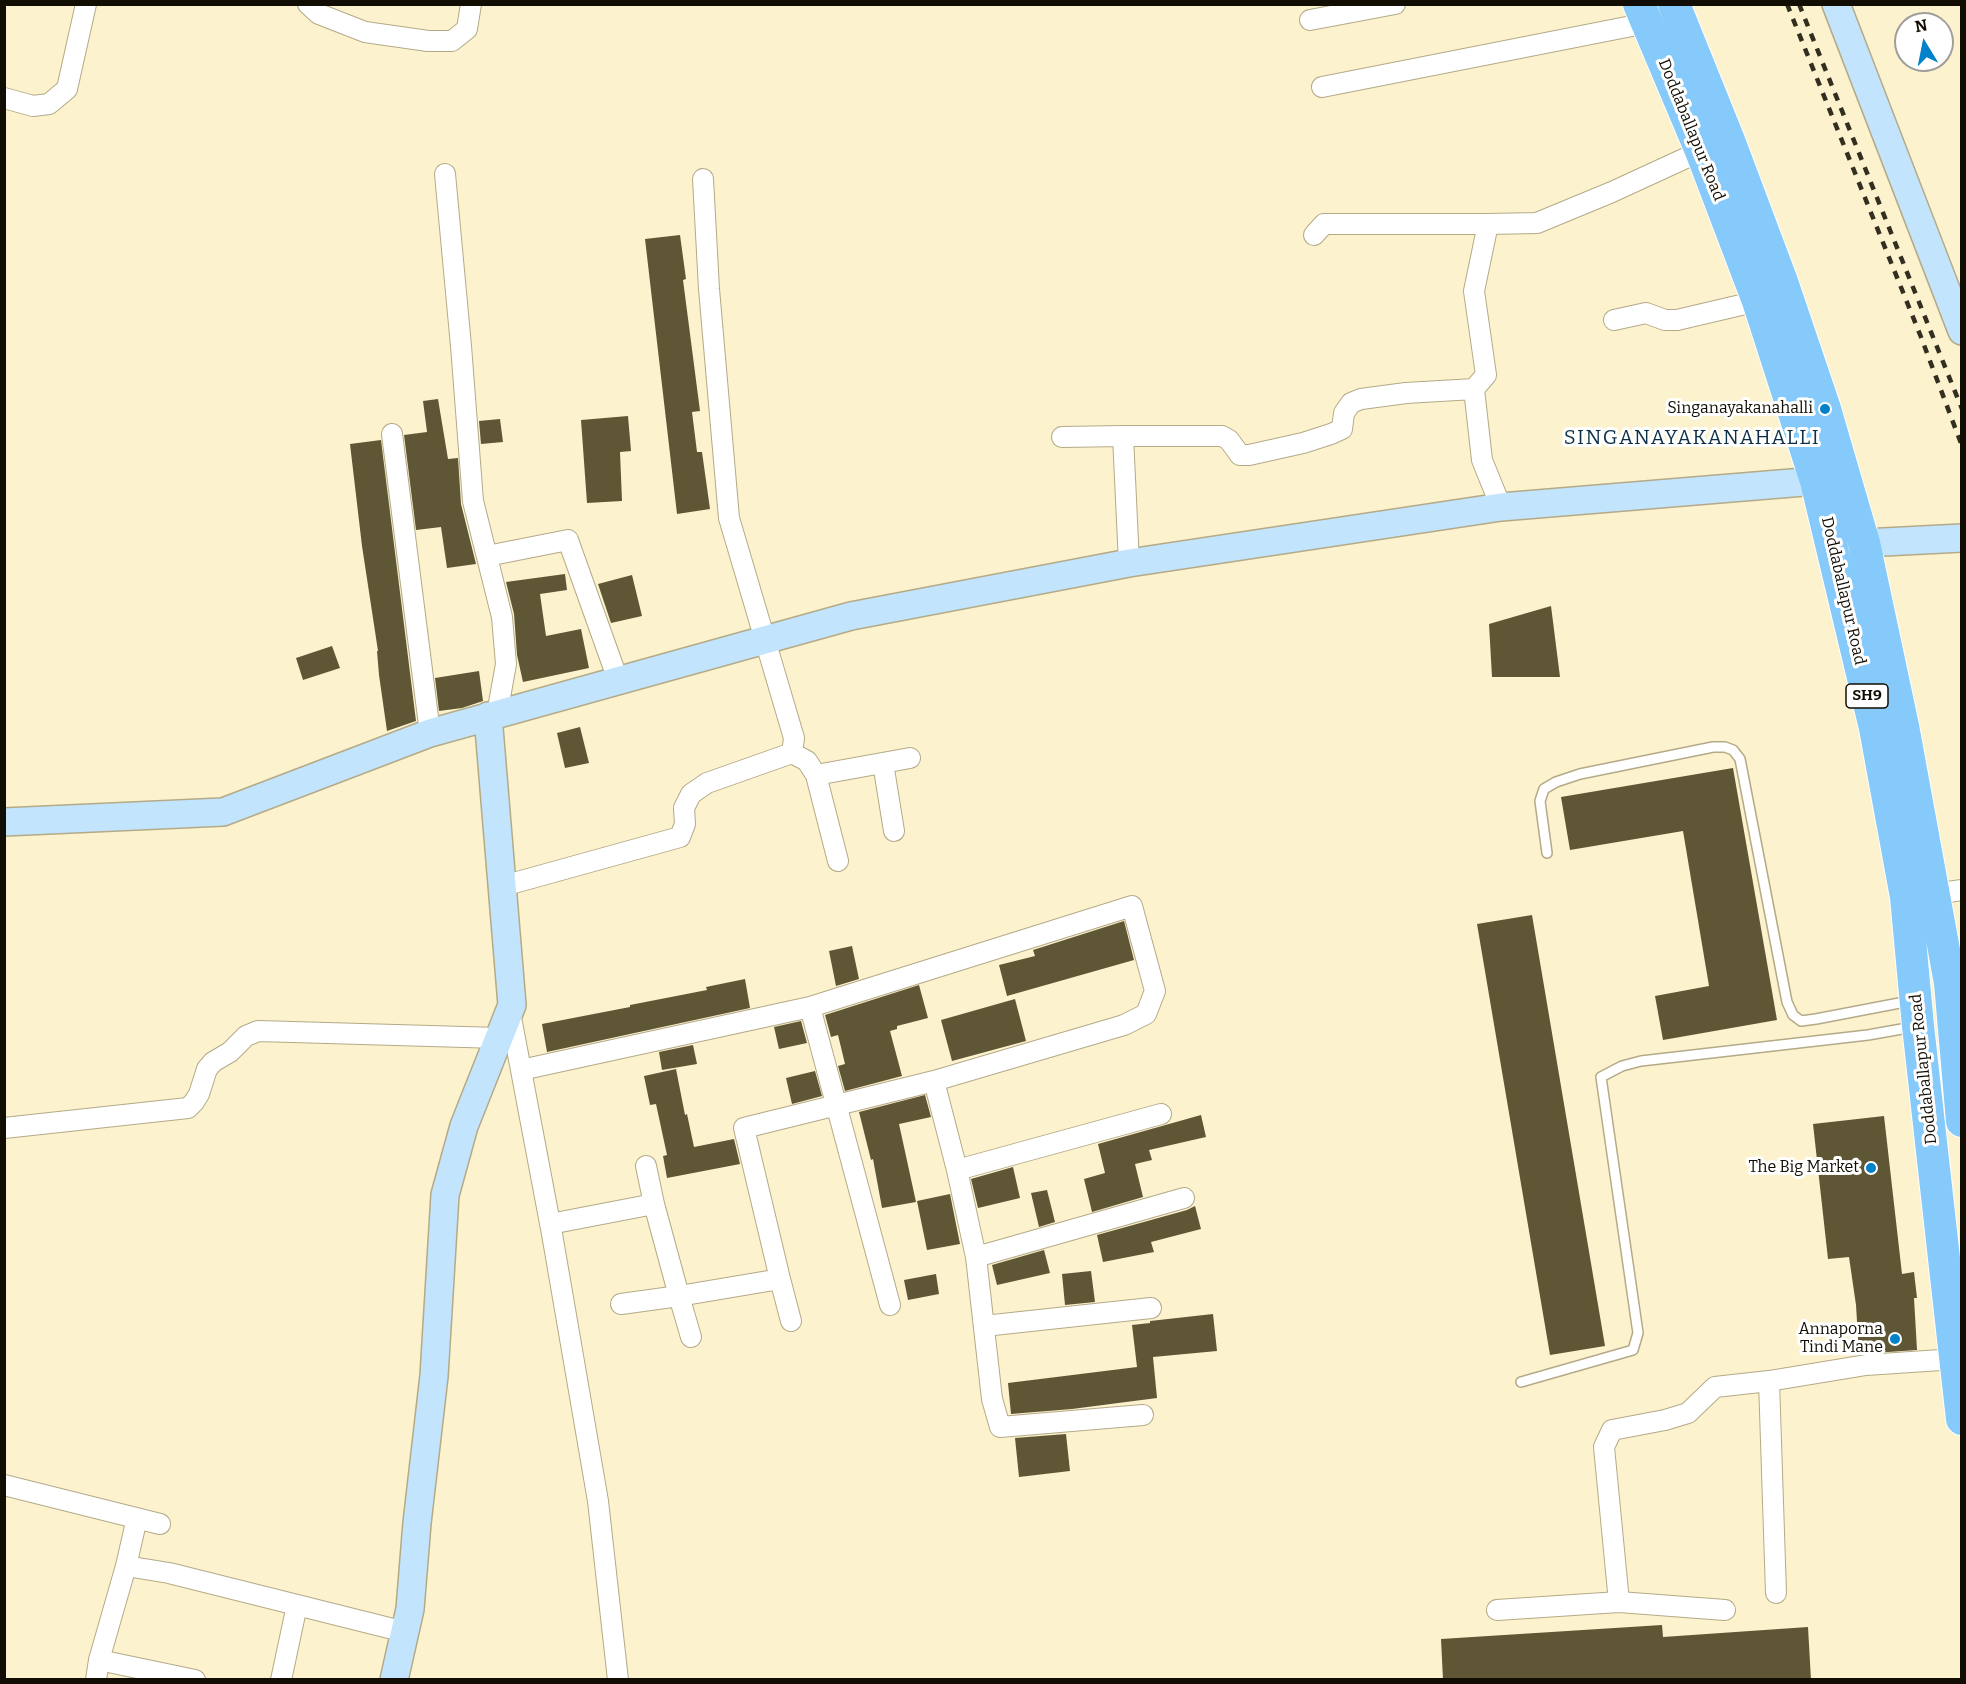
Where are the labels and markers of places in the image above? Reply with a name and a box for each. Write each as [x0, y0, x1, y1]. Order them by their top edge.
place label: Singanayakanahalli [1667, 399, 1813, 419]
marker: Singanayakanahalli [1818, 402, 1832, 416]
place label: The Big Market [1748, 1158, 1859, 1178]
marker: The Big Market [1864, 1161, 1878, 1175]
place label: Annaporna Tindi Mane [1798, 1320, 1883, 1358]
marker: Annaporna Tindi Mane [1888, 1332, 1902, 1346]

